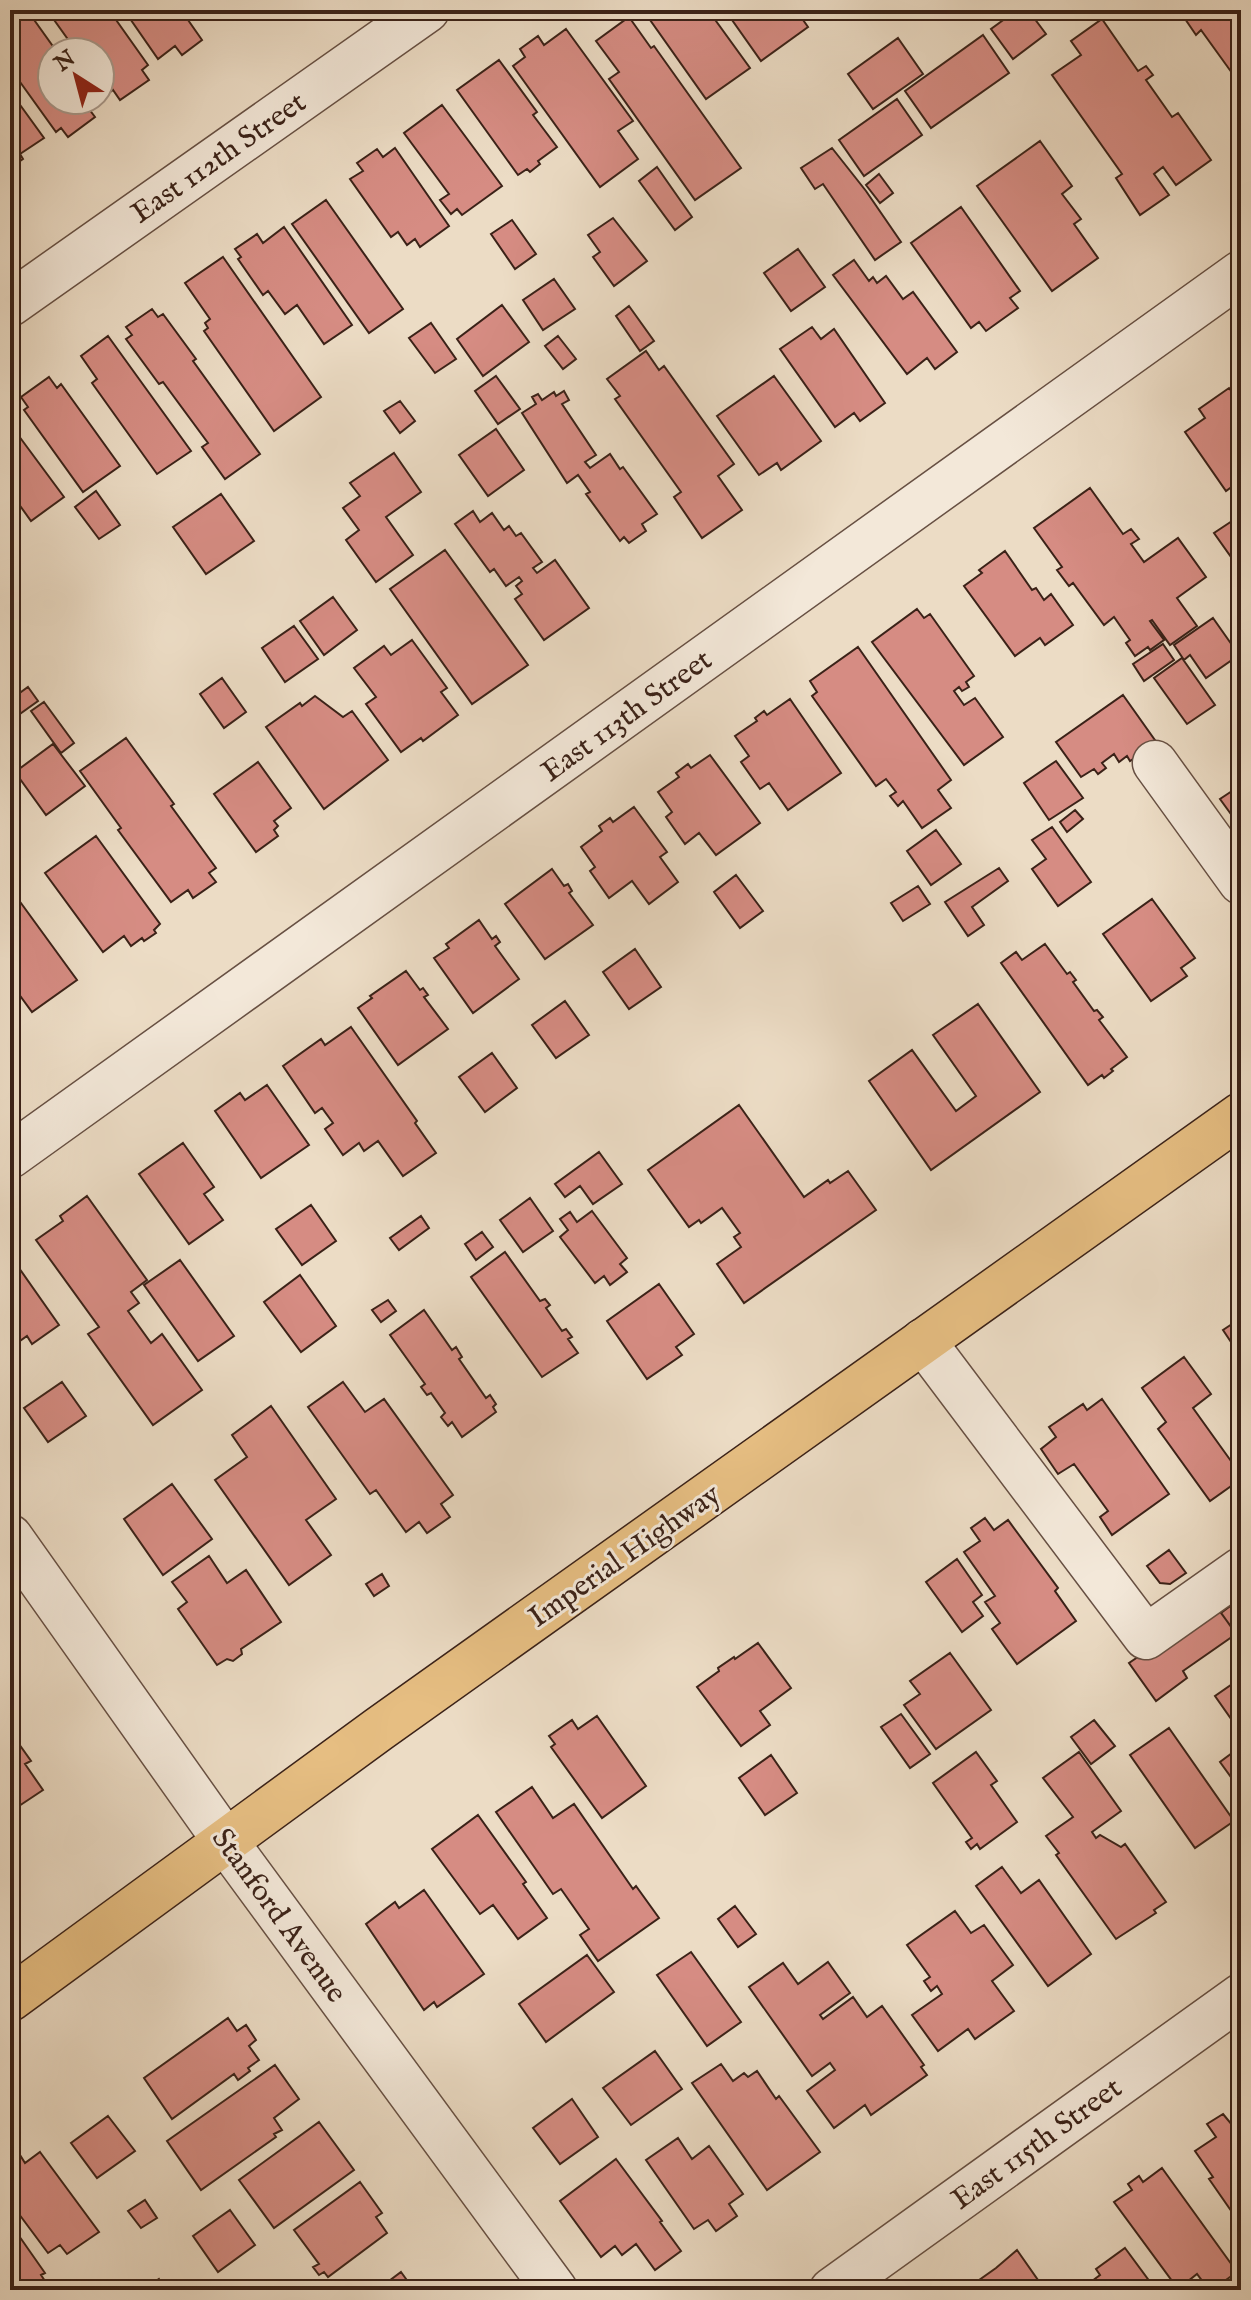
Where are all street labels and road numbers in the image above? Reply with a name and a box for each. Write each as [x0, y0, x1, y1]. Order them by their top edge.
street label: East 112th Street [124, 84, 314, 233]
street label: East 113th Street [534, 642, 720, 791]
street label: Imperial Highway [522, 1476, 729, 1637]
street label: Stanford Avenue [202, 1821, 354, 2011]
street label: East 115th Street [944, 2070, 1130, 2219]

